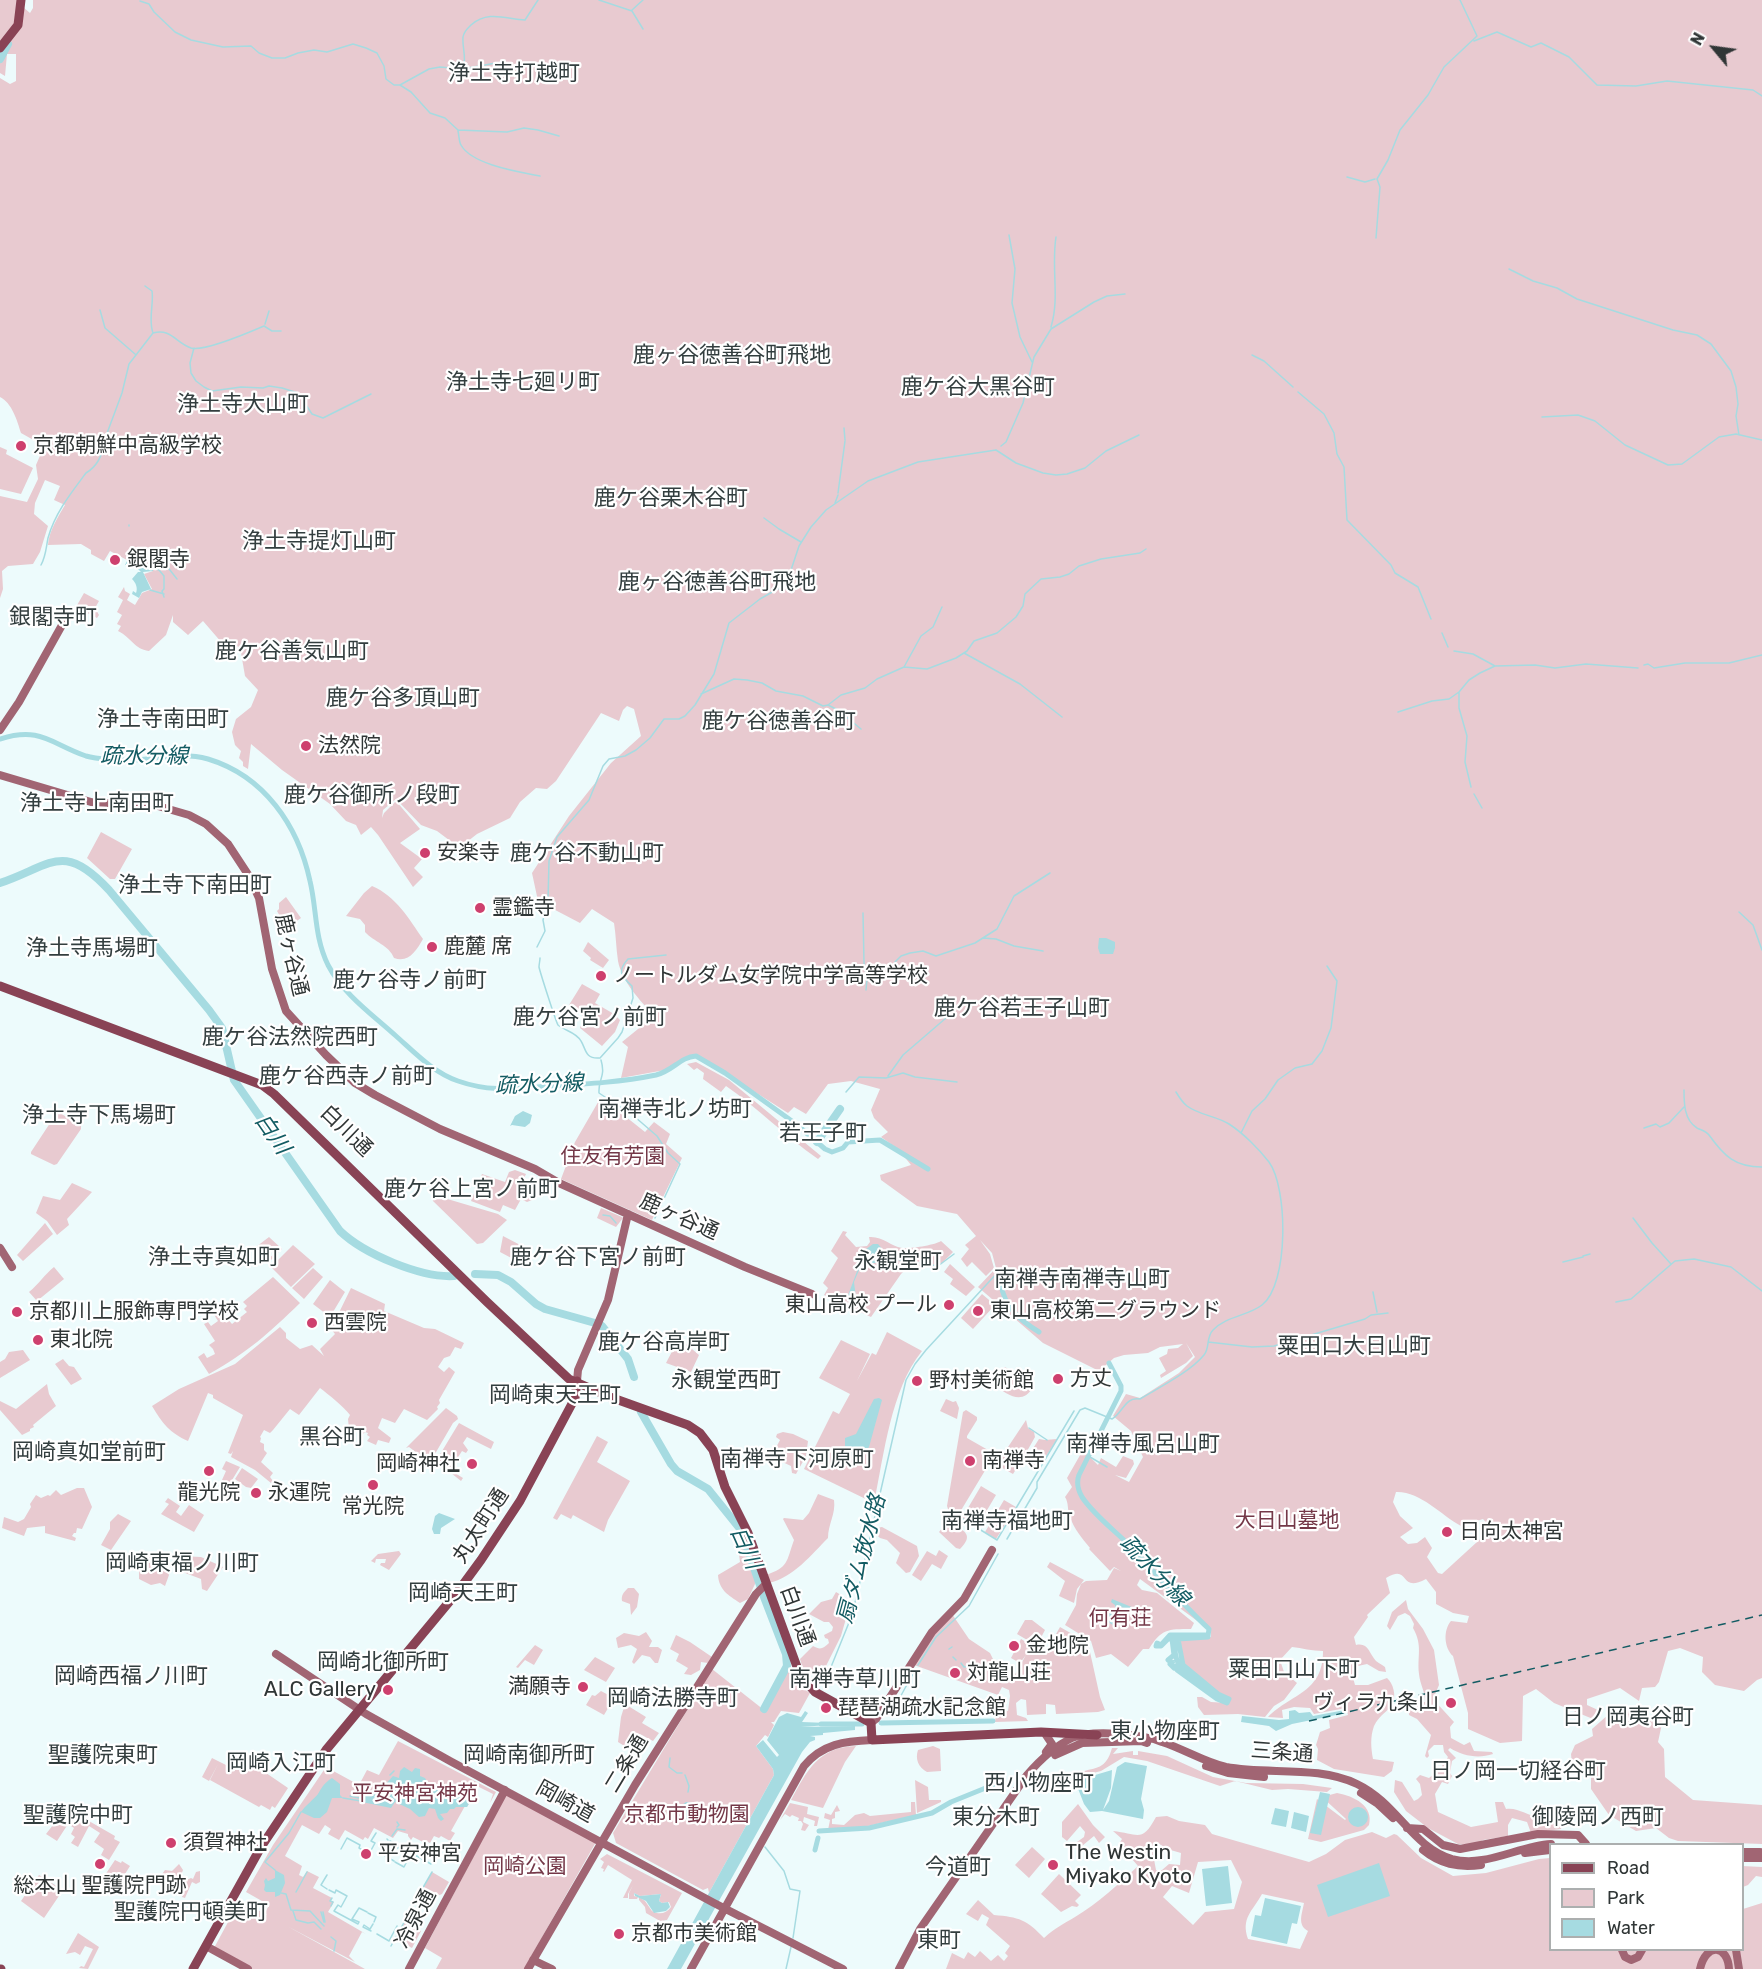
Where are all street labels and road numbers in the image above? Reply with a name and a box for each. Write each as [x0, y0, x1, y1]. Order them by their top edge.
street label: 鹿ヶ谷通 [269, 911, 313, 999]
street label: 白川通 [315, 1100, 377, 1162]
street label: 鹿ヶ谷通 [636, 1188, 722, 1246]
street label: 丸太町通 [448, 1484, 514, 1568]
street label: 白川通 [774, 1582, 820, 1650]
street label: 二条通 [600, 1731, 654, 1797]
street label: 三条通 [1250, 1738, 1314, 1768]
street label: 岡崎道 [531, 1776, 599, 1828]
street label: 冷泉通 [390, 1885, 442, 1953]

